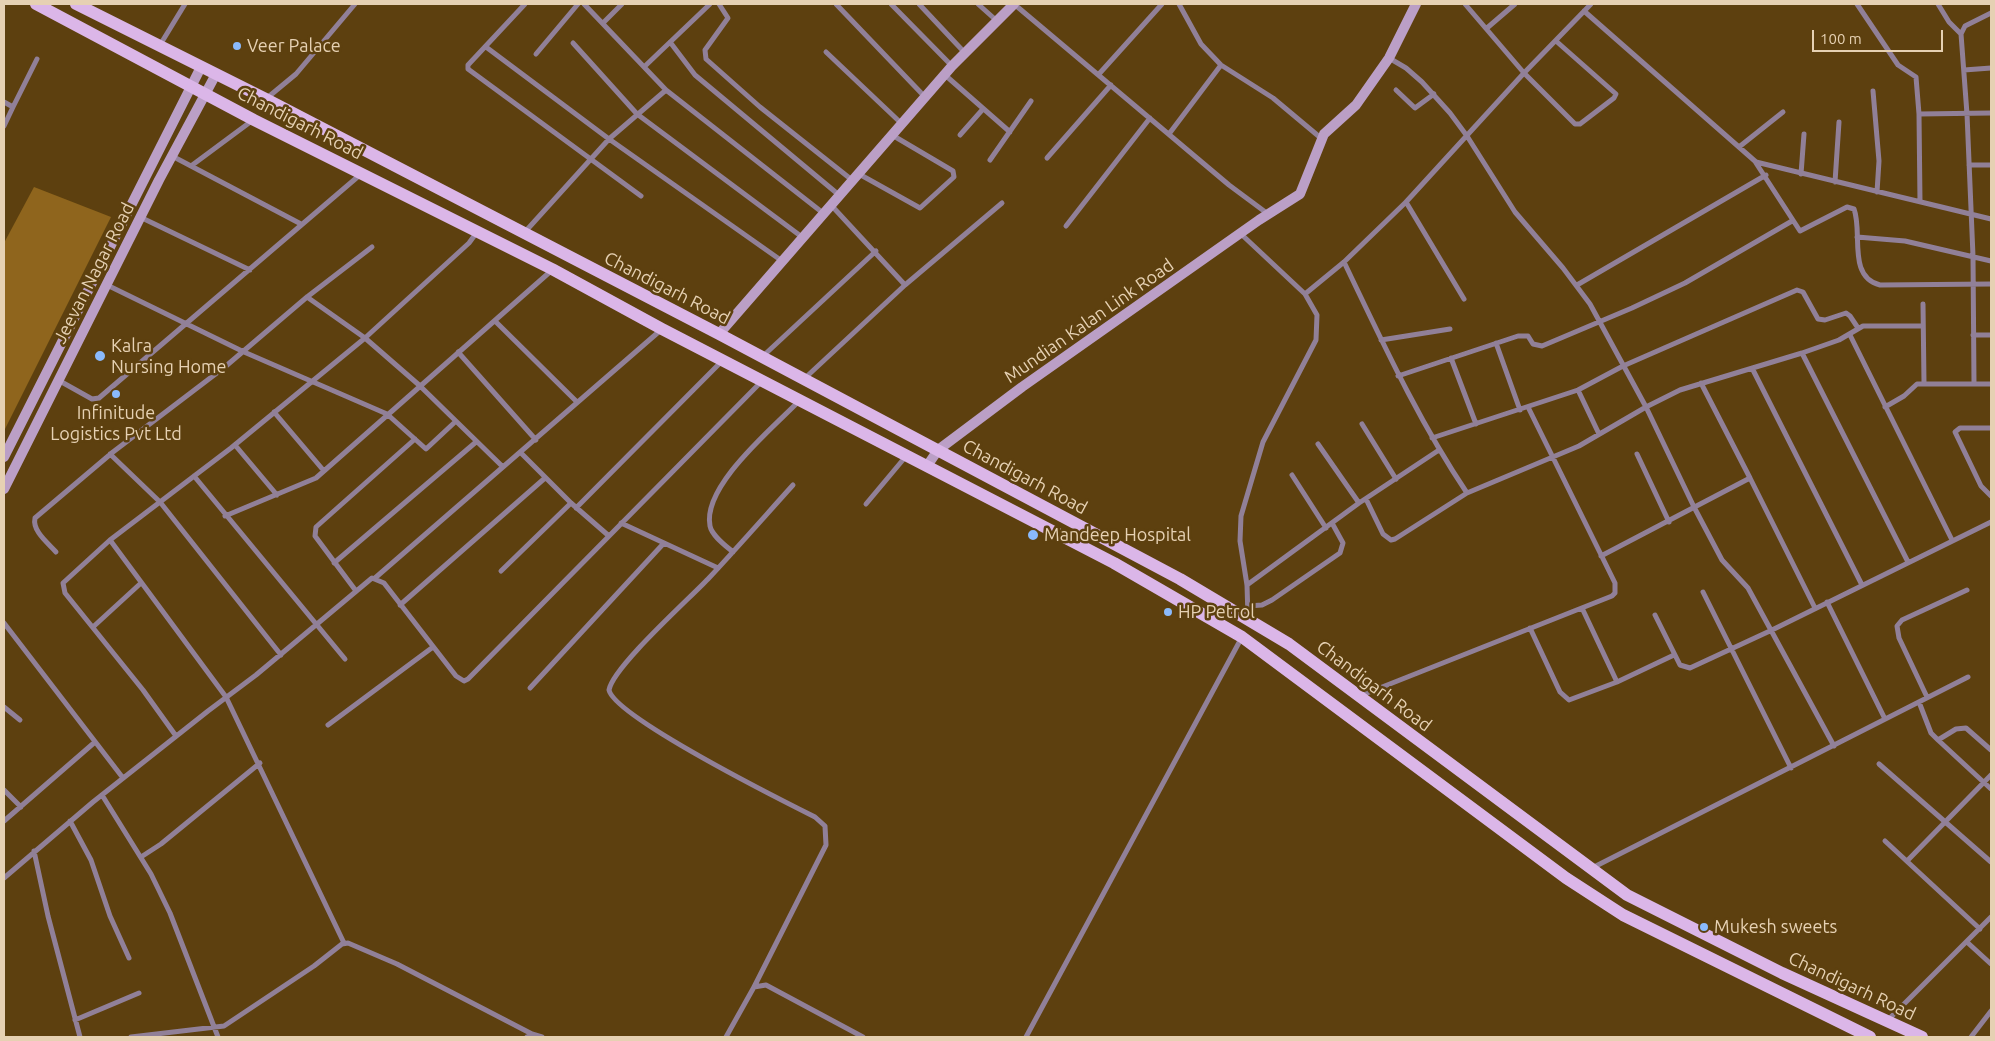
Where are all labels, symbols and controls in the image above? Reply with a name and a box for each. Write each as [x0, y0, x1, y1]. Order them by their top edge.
scale bar [1815, 20, 1946, 52]
text: 100 m [1820, 30, 1862, 47]
place label: Veer Palace [247, 35, 341, 57]
marker: Veer Palace [231, 40, 243, 52]
street label: Chandigarh Road [234, 82, 366, 164]
street label: Jeevan Nagar Road [49, 199, 139, 347]
street label: Chandigarh Road [601, 247, 733, 329]
street label: Mundian Kalan Link Road [1000, 254, 1178, 388]
place label: Kalra Nursing Home [111, 335, 226, 378]
marker: Kalra Nursing Home [93, 349, 107, 363]
marker: Infinitude Logistics Pvt Ltd [110, 388, 122, 400]
place label: Infinitude Logistics Pvt Ltd [50, 402, 182, 444]
street label: Chandigarh Road [959, 435, 1091, 519]
place label: Mandeep Hospital [1044, 524, 1191, 546]
marker: Mandeep Hospital [1026, 528, 1040, 542]
place label: HP Petrol [1178, 601, 1255, 623]
marker: HP Petrol [1162, 606, 1174, 618]
street label: Chandigarh Road [1312, 636, 1436, 736]
place label: Mukesh sweets [1714, 916, 1837, 938]
marker: Mukesh sweets [1698, 921, 1710, 933]
street label: Chandigarh Road [1785, 947, 1919, 1025]

